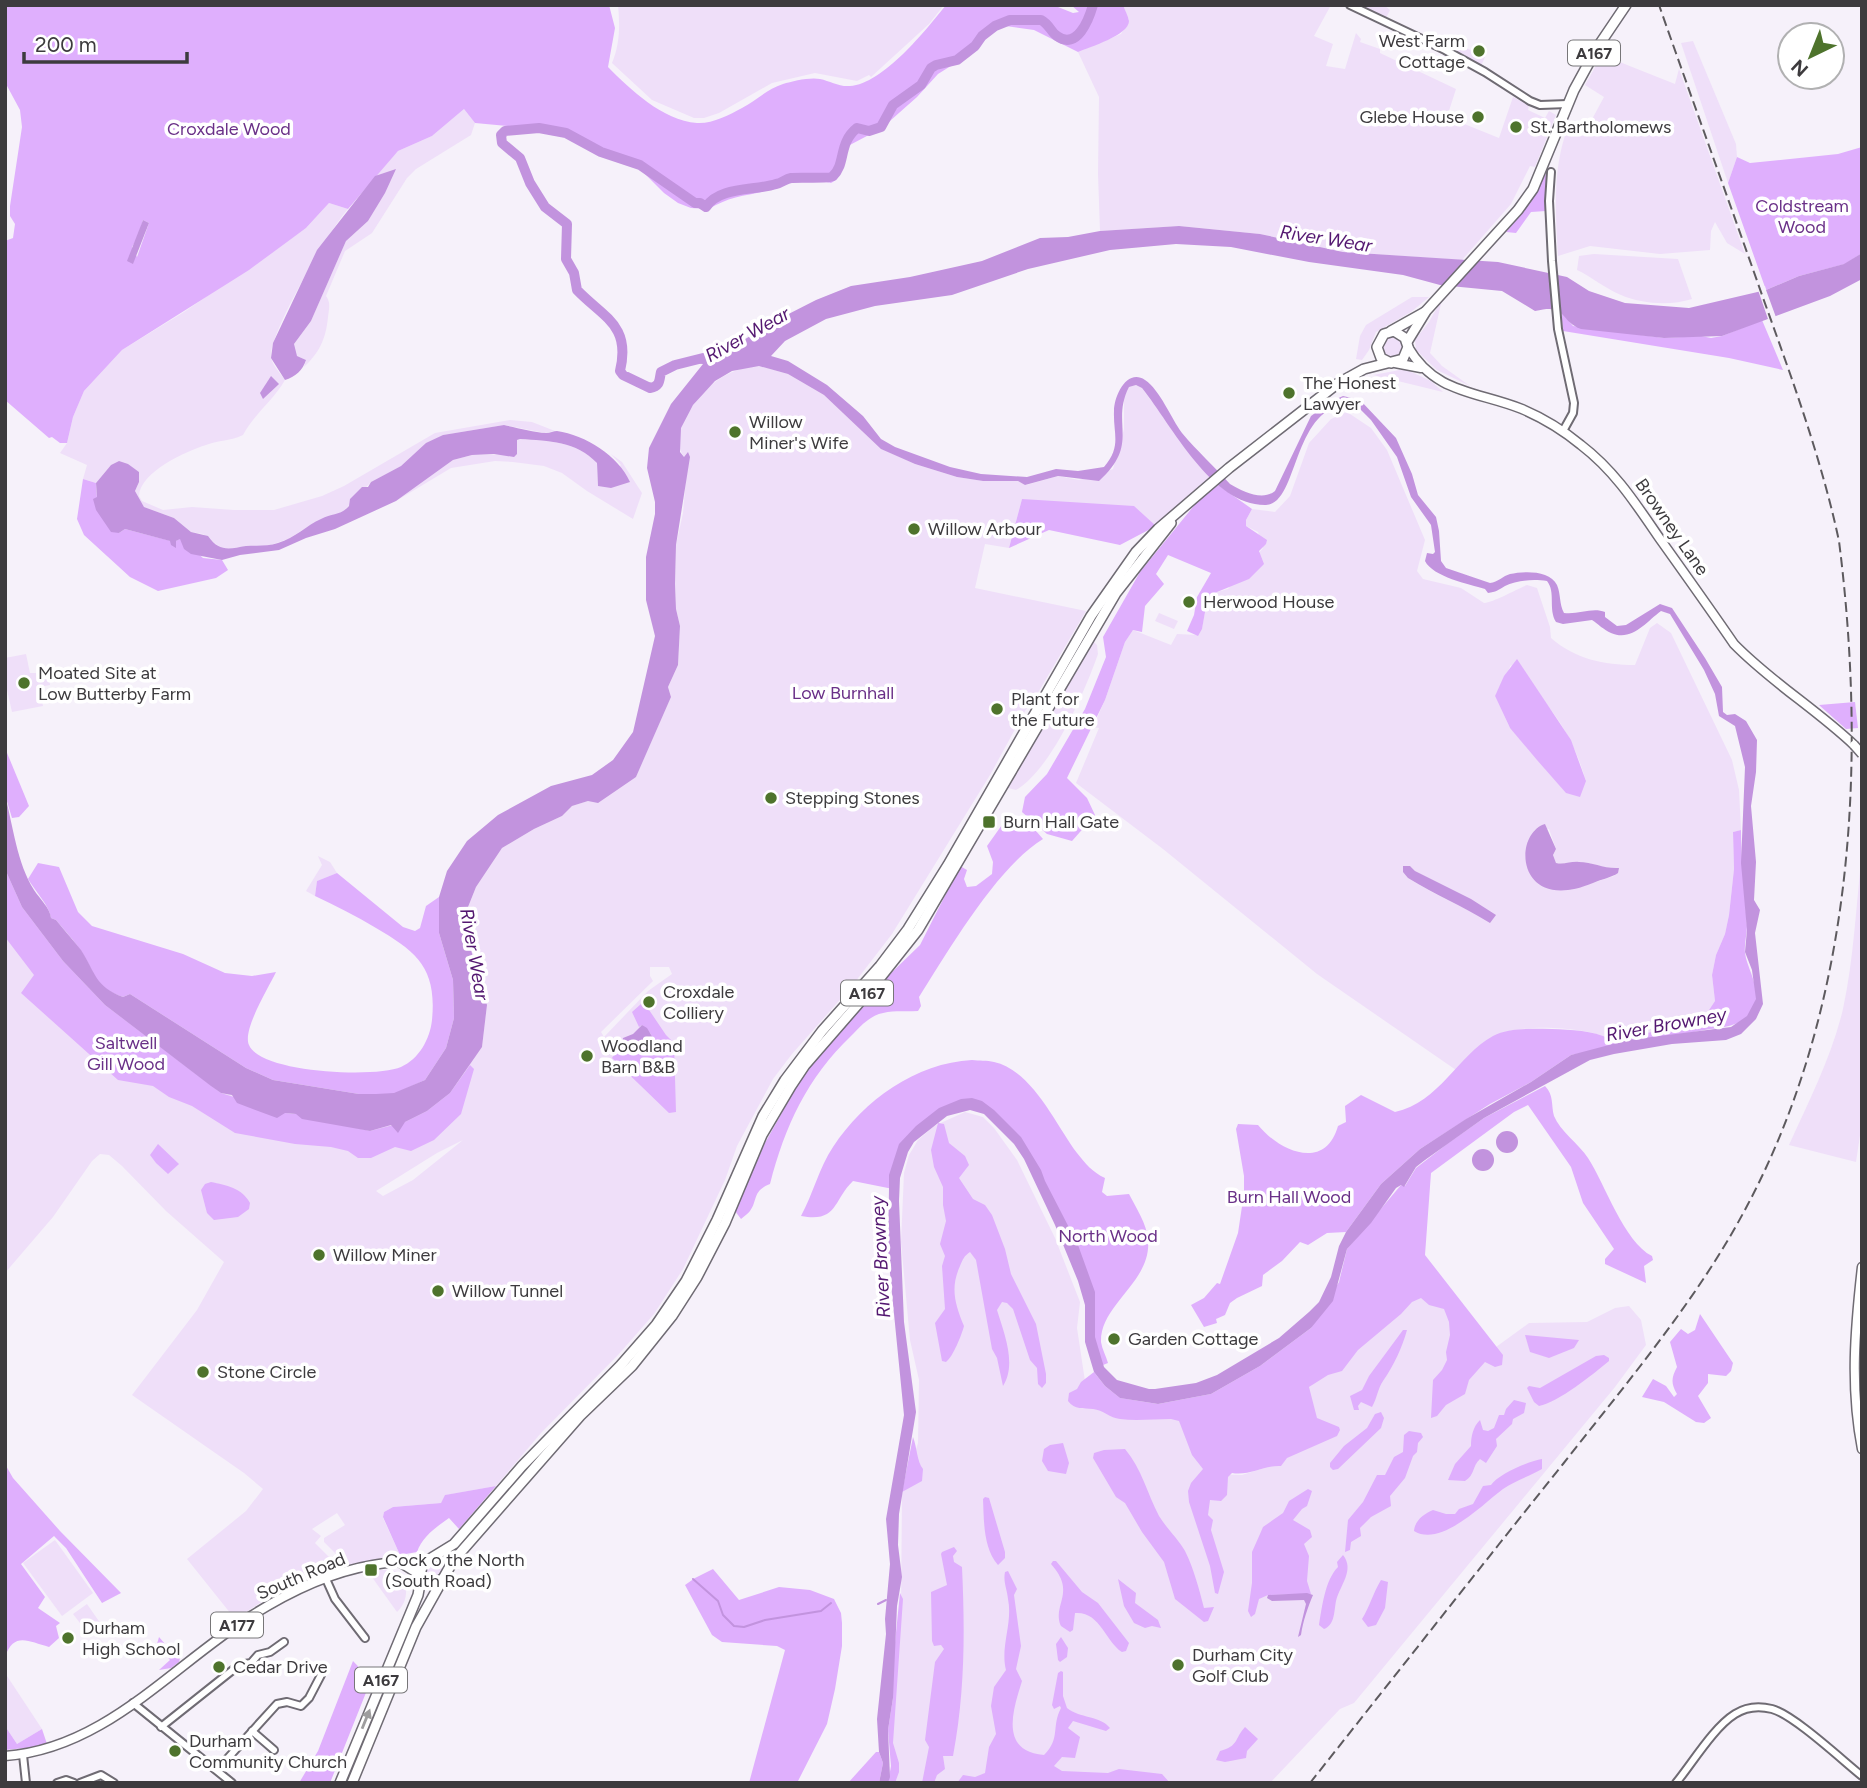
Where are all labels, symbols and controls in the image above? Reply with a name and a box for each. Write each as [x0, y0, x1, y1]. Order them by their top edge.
scale bar [24, 21, 187, 65]
north arrow [1776, 21, 1846, 91]
place label: West Farm Cottage [1379, 30, 1465, 73]
text: 200 m [35, 32, 97, 57]
road number: A167 [1568, 40, 1620, 66]
marker: West Farm Cottage [1471, 43, 1487, 59]
text: N [1787, 55, 1813, 81]
place label: Glebe House [1359, 106, 1464, 128]
marker: Glebe House [1470, 109, 1486, 125]
place label: St. Bartholomews [1530, 116, 1671, 138]
park label: Croxdale Wood [167, 118, 291, 140]
marker: St. Bartholomews [1508, 119, 1524, 135]
park label: Coldstream Wood [1755, 195, 1849, 238]
water label: River Wear [1278, 220, 1374, 257]
water label: River Wear [701, 302, 794, 367]
place label: The Honest Lawyer [1303, 372, 1396, 415]
marker: The Honest Lawyer [1281, 385, 1297, 401]
place label: Willow Miner's Wife [749, 411, 849, 454]
marker: Willow Miner's Wife [727, 424, 743, 440]
street label: Browney Lane [1630, 474, 1714, 580]
place label: Willow Arbour [928, 518, 1042, 540]
marker: Willow Arbour [906, 521, 922, 537]
place label: Herwood House [1203, 591, 1335, 613]
marker: Herwood House [1181, 594, 1197, 610]
place label: Moated Site at Low Butterby Farm [38, 662, 191, 705]
marker: Moated Site at Low Butterby Farm [16, 675, 32, 691]
park label: Low Burnhall [792, 682, 894, 704]
place label: Plant for the Future [1011, 688, 1095, 731]
marker: Plant for the Future [989, 701, 1005, 717]
place label: Stepping Stones [785, 787, 920, 809]
marker: Stepping Stones [763, 790, 779, 806]
place label: Burn Hall Gate [1003, 811, 1119, 833]
marker: Burn Hall Gate [981, 814, 997, 830]
water label: River Wear [455, 906, 494, 1002]
place label: Croxdale Colliery [663, 981, 735, 1024]
road number: A167 [841, 981, 893, 1006]
marker: Croxdale Colliery [641, 994, 657, 1010]
water label: River Browney [1604, 1002, 1729, 1046]
park label: Saltwell Gill Wood [87, 1032, 165, 1075]
place label: Woodland Barn B&B [601, 1035, 683, 1078]
marker: Woodland Barn B&B [579, 1048, 595, 1064]
park label: Burn Hall Wood [1227, 1186, 1351, 1208]
water label: River Browney [866, 1194, 895, 1319]
park label: North Wood [1058, 1225, 1158, 1247]
place label: Willow Miner [333, 1244, 437, 1266]
marker: Willow Miner [311, 1247, 327, 1263]
place label: Willow Tunnel [452, 1280, 563, 1302]
marker: Willow Tunnel [430, 1283, 446, 1299]
place label: Garden Cottage [1128, 1328, 1259, 1350]
marker: Garden Cottage [1106, 1331, 1122, 1347]
place label: Stone Circle [217, 1361, 317, 1383]
marker: Stone Circle [195, 1364, 211, 1380]
street label: South Road [253, 1547, 349, 1605]
place label: Cock o the North (South Road) [385, 1549, 525, 1592]
marker: Cock o the North (South Road) [363, 1562, 379, 1578]
road number: A177 [211, 1612, 263, 1638]
place label: Durham High School [82, 1617, 180, 1660]
marker: Durham High School [60, 1630, 76, 1646]
place label: Durham City Golf Club [1192, 1644, 1293, 1687]
place label: Cedar Drive [233, 1656, 328, 1678]
marker: Durham City Golf Club [1170, 1657, 1186, 1673]
marker: Cedar Drive [211, 1659, 227, 1675]
road number: A167 [355, 1668, 407, 1692]
one-way arrow [360, 1709, 371, 1730]
place label: Durham Community Church [189, 1730, 347, 1773]
marker: Durham Community Church [167, 1743, 183, 1759]

